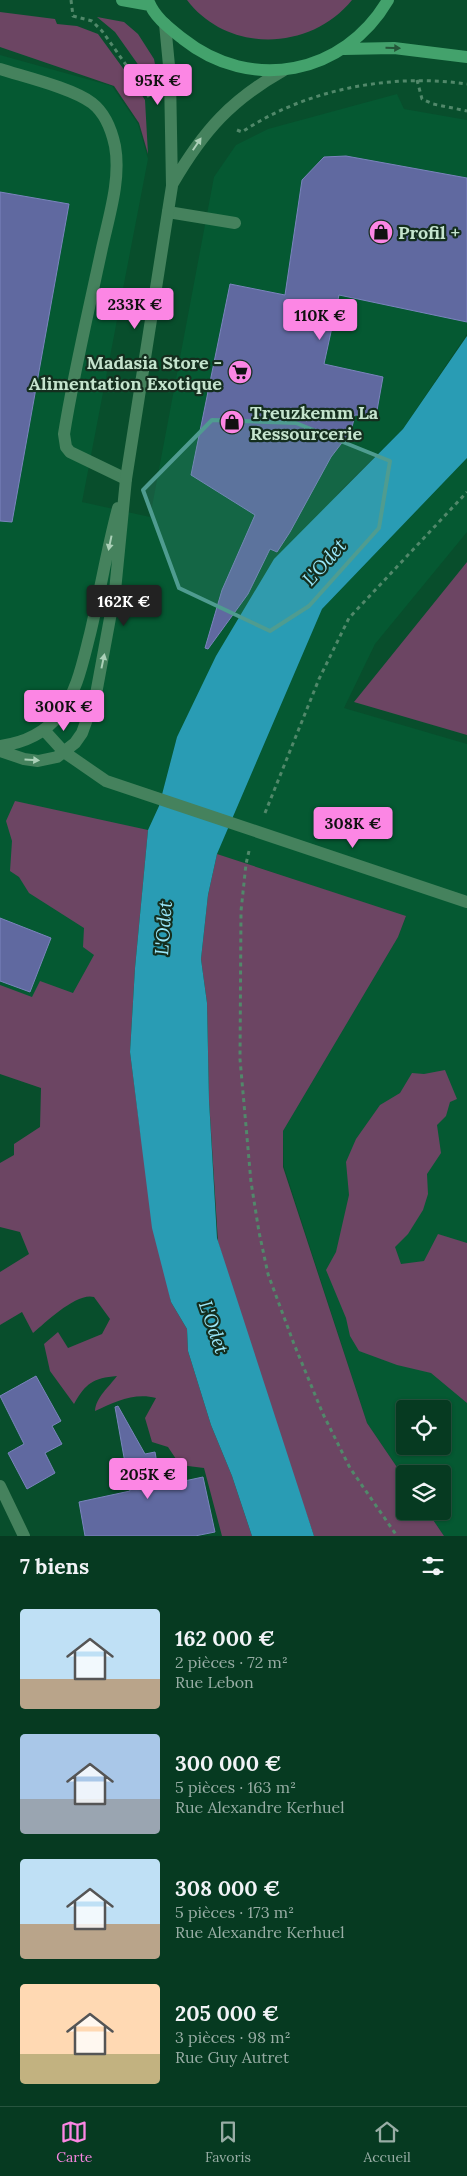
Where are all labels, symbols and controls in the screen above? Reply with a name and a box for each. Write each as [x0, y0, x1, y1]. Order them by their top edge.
one-way arrow [385, 44, 401, 52]
pin: 95K € [123, 64, 193, 106]
text: 95K € [135, 70, 181, 90]
one-way arrow [192, 137, 202, 151]
shop icon: Profil + [368, 219, 394, 245]
place label: Profil + [398, 221, 460, 244]
pin: 233K € [94, 288, 176, 330]
text: 233K € [108, 294, 163, 314]
pin: 110K € [279, 298, 361, 341]
text: 110K € [294, 305, 346, 325]
place label: Madasia Store - Alimentation Exotique [29, 351, 222, 395]
supermarket icon: Madasia Store - Alimentation Exotique [227, 359, 253, 385]
place label: Treuzkemm La Ressourcerie [250, 401, 379, 445]
shop icon: Treuzkemm La Ressourcerie [219, 409, 245, 435]
water label: L'Odet [297, 534, 351, 590]
one-way arrow [105, 535, 113, 551]
pin: 162K € [83, 584, 165, 627]
text: 162K € [98, 591, 150, 611]
one-way arrow [99, 654, 107, 669]
pin: 300K € [23, 690, 105, 732]
text: 300K € [35, 696, 93, 716]
one-way arrow [25, 756, 41, 764]
pin: 308K € [312, 806, 394, 849]
text: 308K € [325, 813, 381, 833]
water label: L'Odet [149, 900, 177, 956]
water label: L'Odet [194, 1297, 234, 1357]
map controls [396, 1400, 451, 1520]
button: locate [396, 1400, 451, 1455]
pin: 205K € [107, 1458, 189, 1500]
text: 205K € [120, 1464, 176, 1484]
button: layers [396, 1465, 451, 1520]
icon: filters [419, 1552, 447, 1580]
text: 7 biens [20, 1553, 89, 1580]
text: 162 000 € [175, 1625, 275, 1652]
icon: home [60, 1629, 120, 1689]
text: 2 pièces · 72 m² [175, 1652, 288, 1672]
text: Rue Lebon [175, 1672, 254, 1692]
text: 300 000 € [175, 1750, 282, 1777]
icon: home [60, 1754, 120, 1814]
text: 5 pièces · 163 m² [175, 1777, 296, 1797]
text: Rue Alexandre Kerhuel [175, 1797, 345, 1817]
text: 308 000 € [175, 1875, 280, 1902]
icon: home [60, 1879, 120, 1939]
text: 5 pièces · 173 m² [175, 1902, 294, 1922]
text: Rue Alexandre Kerhuel [175, 1922, 345, 1942]
text: 205 000 € [175, 2000, 279, 2027]
icon: home [60, 2004, 120, 2064]
text: 3 pièces · 98 m² [175, 2027, 291, 2047]
text: Rue Guy Autret [175, 2047, 289, 2067]
tab: Carte [56, 2118, 92, 2166]
tab: Favoris [205, 2118, 251, 2166]
tab: Accueil [363, 2118, 411, 2166]

